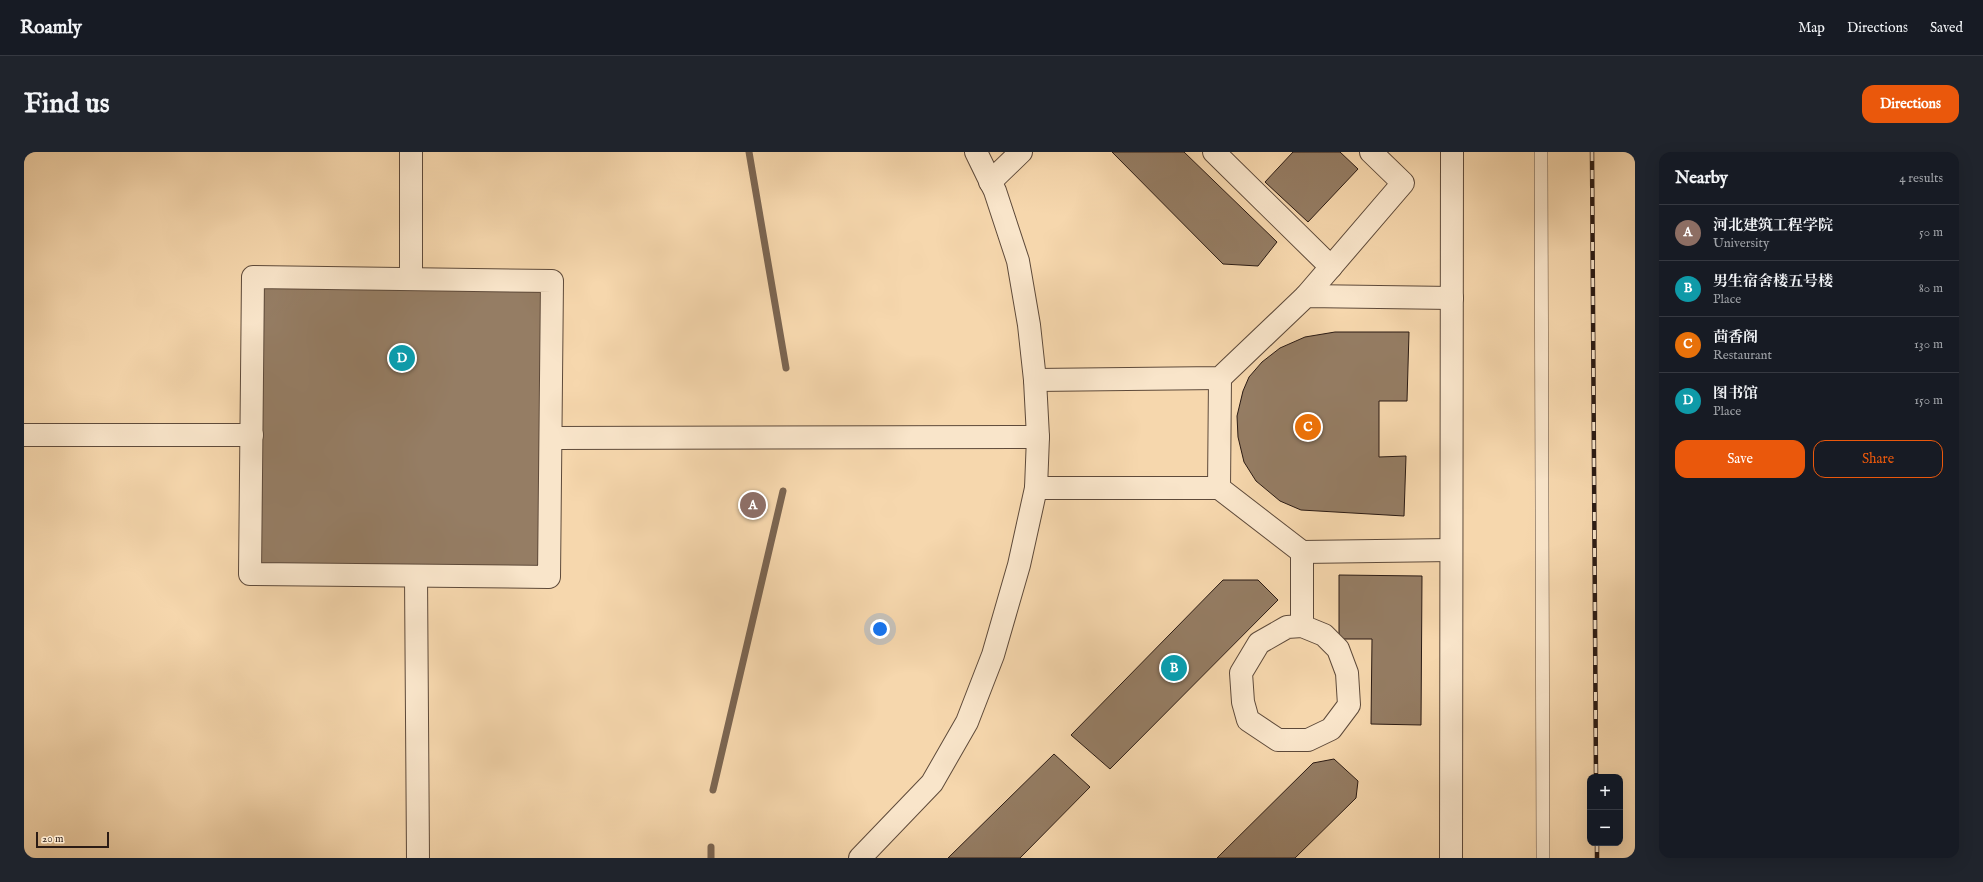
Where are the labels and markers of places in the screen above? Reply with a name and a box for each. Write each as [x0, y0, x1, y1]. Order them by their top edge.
pin: D [389, 343, 415, 373]
pin: C [1295, 412, 1321, 442]
pin: A [740, 490, 766, 520]
pin: B [1161, 653, 1187, 683]

